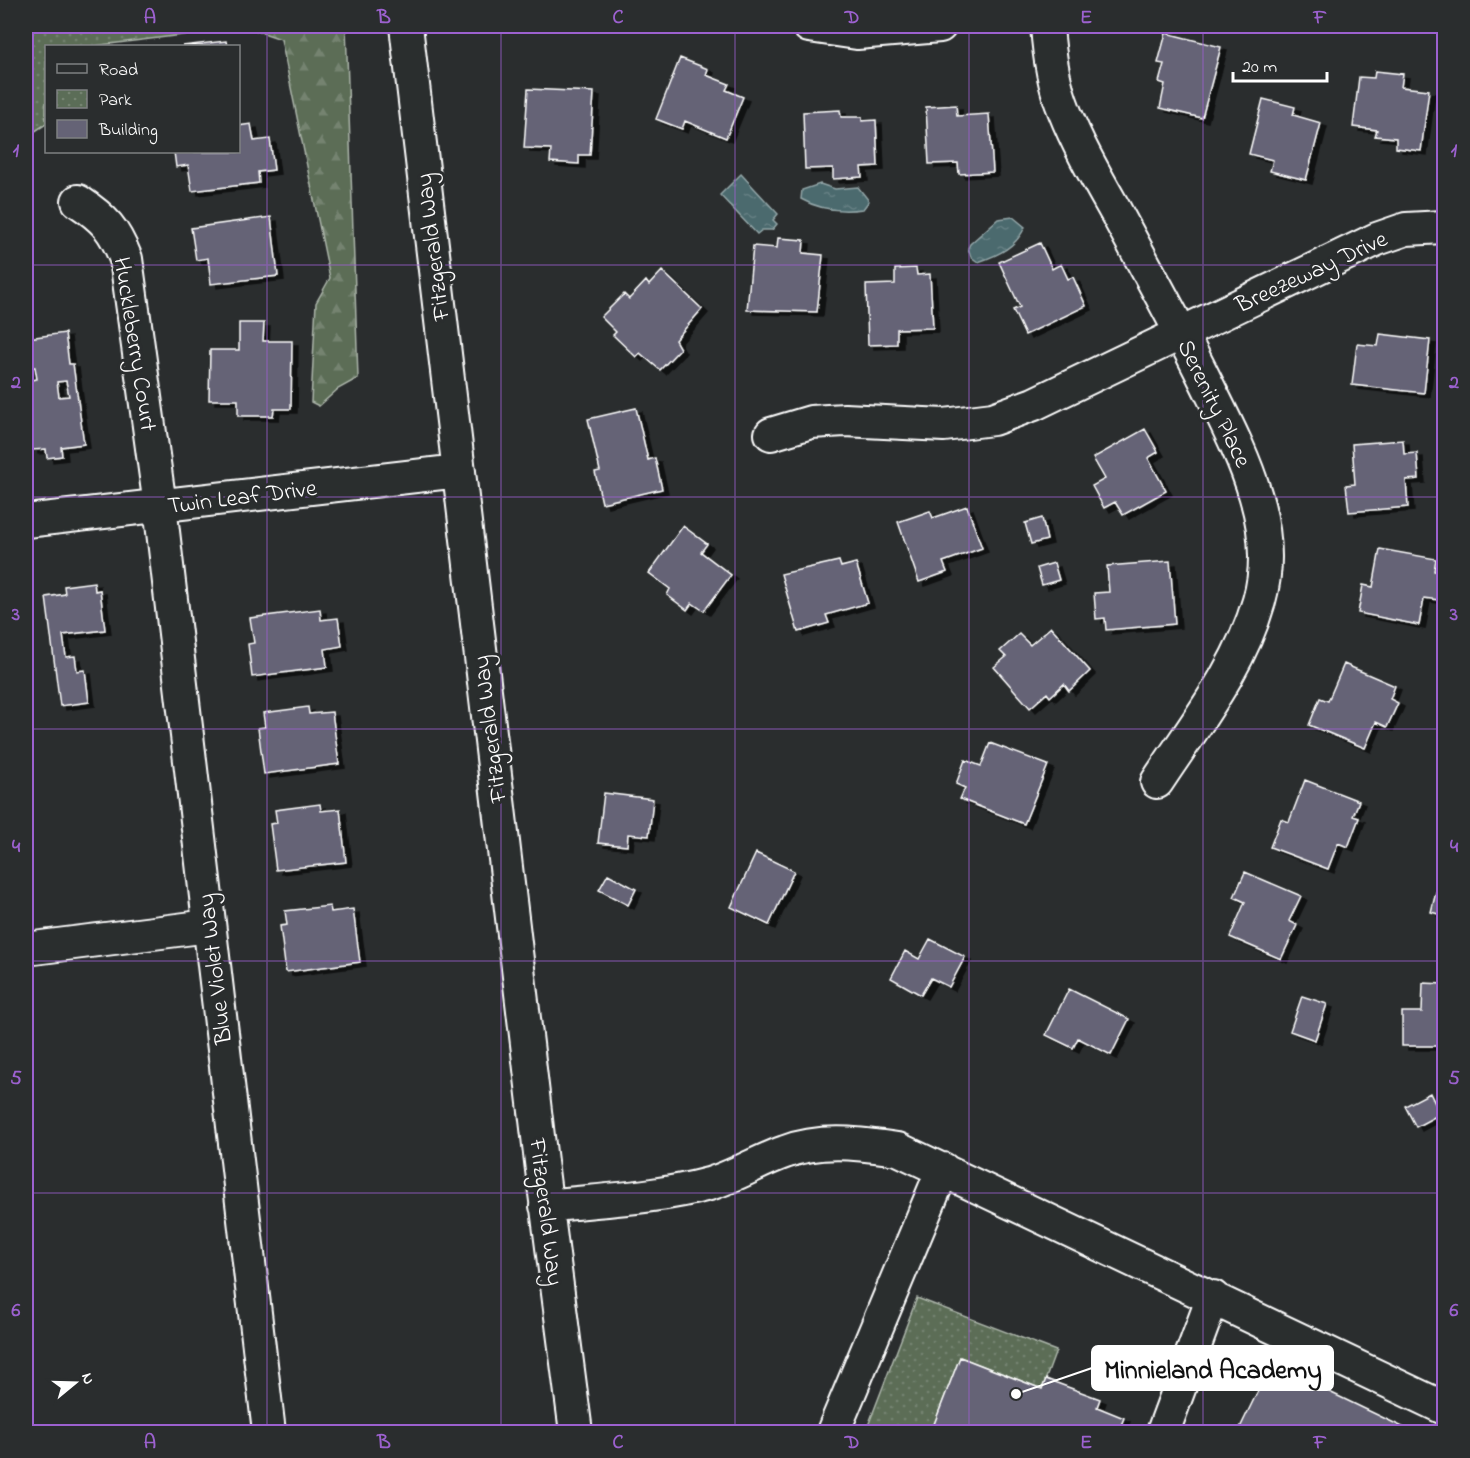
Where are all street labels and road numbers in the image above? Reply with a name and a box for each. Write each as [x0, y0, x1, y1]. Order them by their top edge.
street label: Fitzgerald Way [408, 171, 462, 323]
street label: Breezeway Drive [1229, 223, 1394, 325]
street label: Huckleberry Court [101, 255, 165, 434]
street label: Serenity Place [1166, 334, 1259, 475]
street label: Twin Leaf Drive [166, 472, 319, 525]
street label: Fitzgerald Way [465, 653, 519, 805]
street label: Blue Violet Way [190, 891, 244, 1047]
street label: Fitzgerald Way [517, 1136, 571, 1288]

